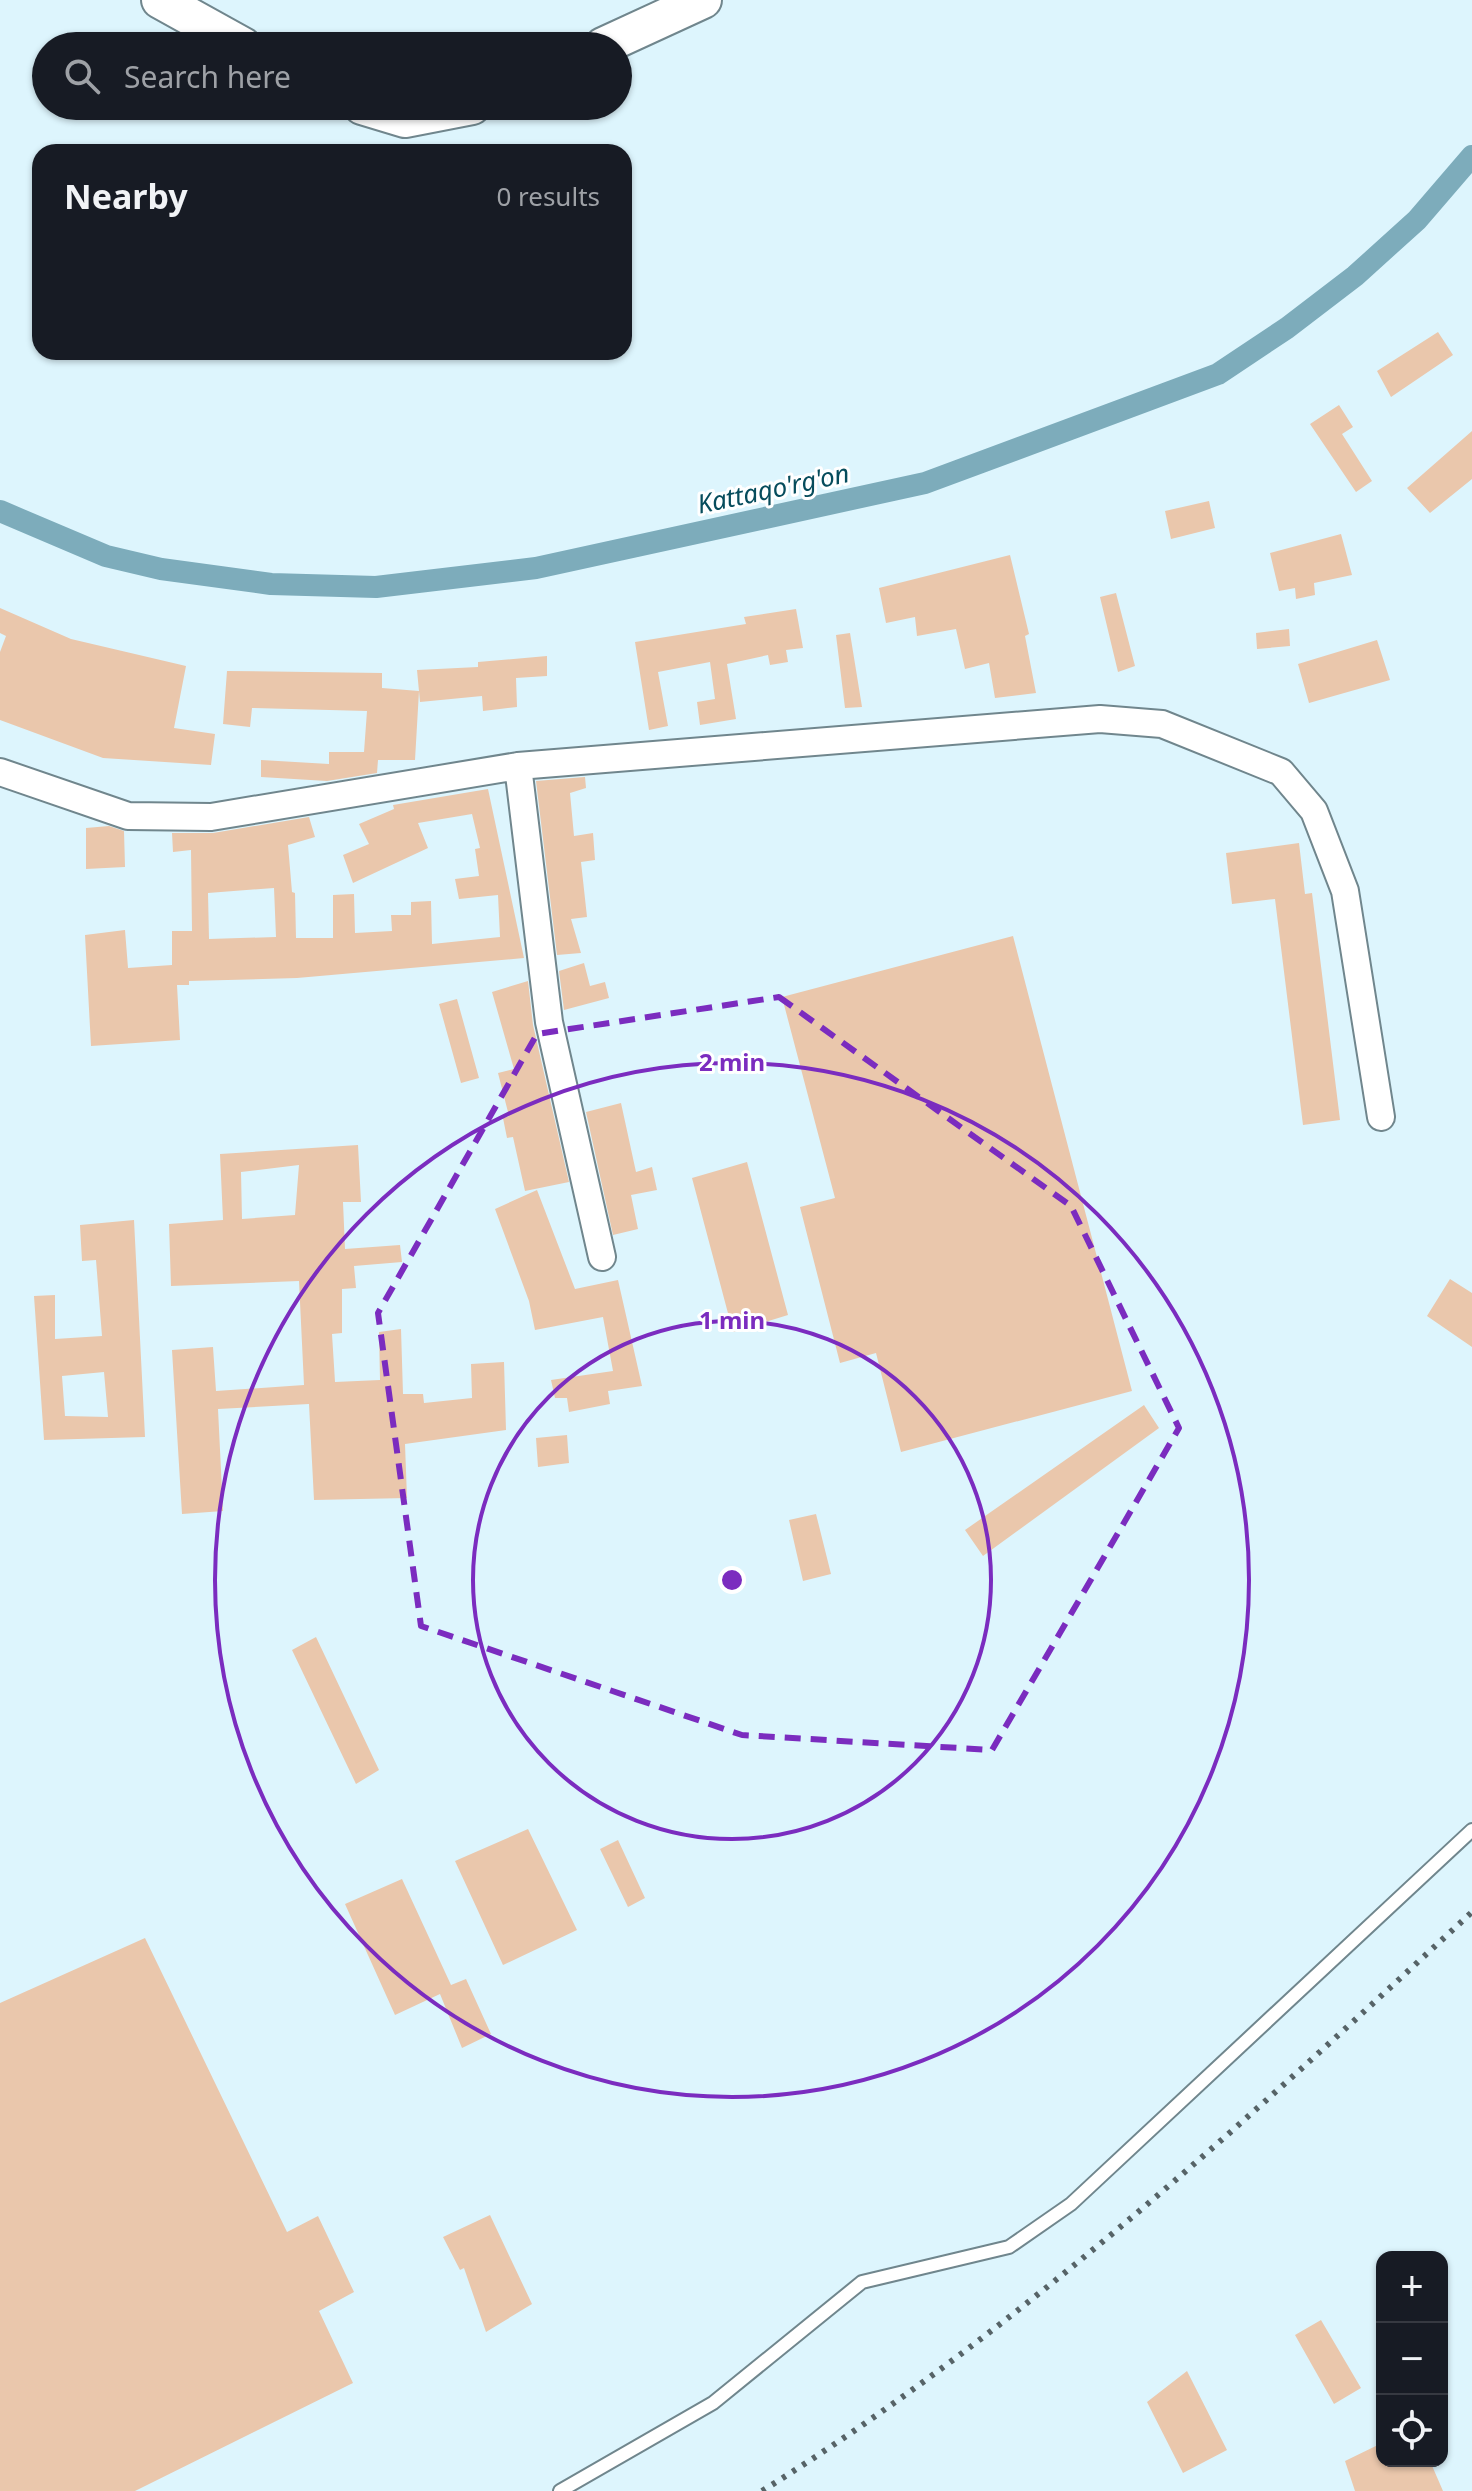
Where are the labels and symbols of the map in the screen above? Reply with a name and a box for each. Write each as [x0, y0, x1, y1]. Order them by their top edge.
water label: Kattaqo'rg'on [694, 454, 852, 522]
text: 2 min [699, 1045, 765, 1078]
text: 1 min [699, 1303, 765, 1336]
centre of rings [718, 1566, 746, 1594]

